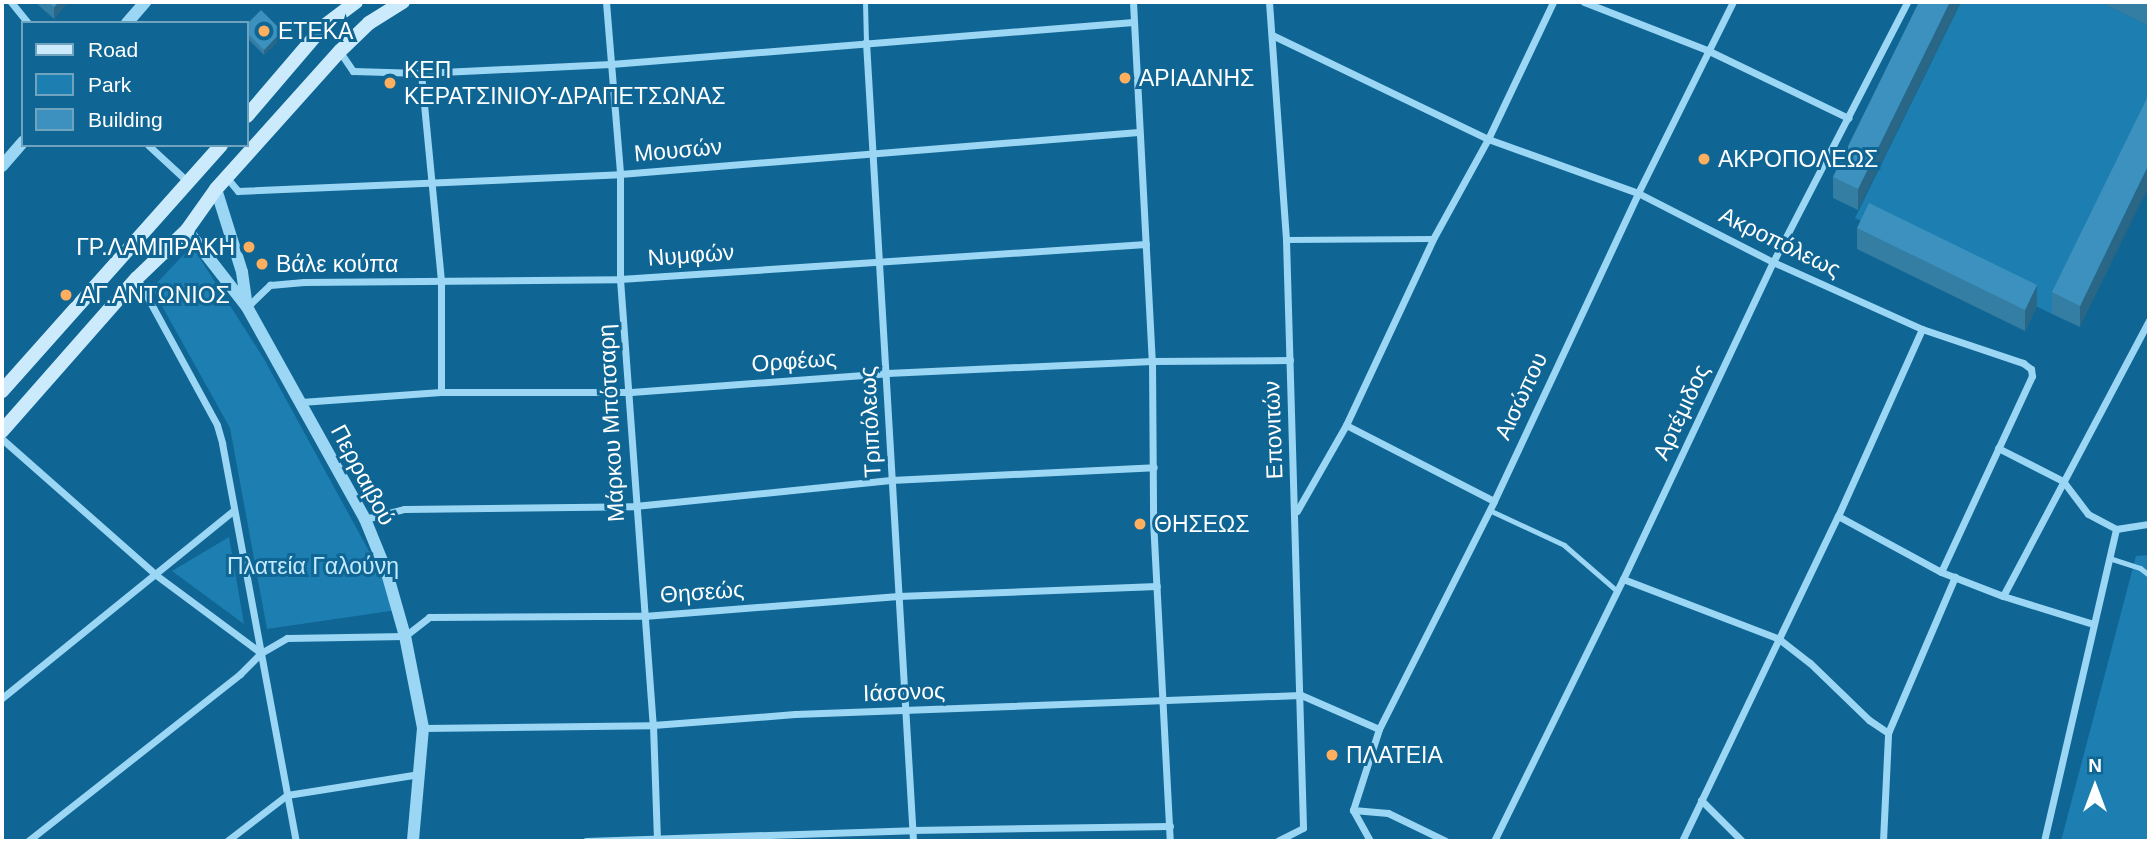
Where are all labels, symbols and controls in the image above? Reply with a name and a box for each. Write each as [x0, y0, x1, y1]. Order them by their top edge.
place label: ΕΤΕΚΑ [278, 17, 353, 45]
legend [21, 21, 248, 147]
marker: ΕΤΕΚΑ [256, 23, 272, 39]
text: Road [88, 38, 138, 61]
place label: ΚΕΠ ΚΕΡΑΤΣΙΝΙΟΥ-ΔΡΑΠΕΤΣΩΝΑΣ [404, 56, 726, 110]
place label: ΑΡΙΑΔΝΗΣ [1139, 64, 1254, 92]
marker: ΑΡΙΑΔΝΗΣ [1117, 70, 1133, 86]
text: Park [88, 73, 131, 96]
marker: ΚΕΠ ΚΕΡΑΤΣΙΝΙΟΥ-ΔΡΑΠΕΤΣΩΝΑΣ [382, 75, 398, 91]
text: Building [88, 108, 163, 131]
street label: Μουσών [633, 132, 723, 168]
place label: ΑΚΡΟΠΟΛΕΩΣ [1718, 145, 1878, 173]
marker: ΑΚΡΟΠΟΛΕΩΣ [1696, 151, 1712, 167]
street label: Ακροπόλεως [1715, 201, 1845, 283]
place label: ΓΡ.ΛΑΜΠΡΑΚΗ [76, 233, 235, 261]
street label: Νυμφών [647, 238, 735, 272]
marker: ΓΡ.ΛΑΜΠΡΑΚΗ [241, 239, 257, 255]
place label: Βάλε κούπα [276, 250, 398, 278]
marker: Βάλε κούπα [254, 256, 270, 272]
place label: ΑΓ.ΑΝΤΩΝΙΟΣ [80, 281, 230, 309]
marker: ΑΓ.ΑΝΤΩΝΙΟΣ [58, 287, 74, 303]
street label: Μάρκου Μπότσαρη [592, 323, 630, 523]
street label: Ορφέως [751, 344, 837, 378]
street label: Αισώπου [1489, 348, 1553, 444]
street label: Αρτέμιδος [1647, 360, 1715, 464]
street label: Τριπόλεως [853, 366, 887, 478]
street label: Επονιτών [1257, 380, 1289, 480]
street label: Περραιβού [325, 420, 401, 530]
place label: ΘΗΣΕΩΣ [1154, 510, 1249, 538]
marker: ΘΗΣΕΩΣ [1132, 516, 1148, 532]
park label: Πλατεία Γαλούνη [227, 552, 399, 580]
street label: Θησεώς [659, 575, 745, 609]
street label: Ιάσονος [863, 677, 945, 707]
place label: ΠΛΑΤΕΙΑ [1346, 741, 1443, 769]
marker: ΠΛΑΤΕΙΑ [1324, 747, 1340, 763]
north arrow [2060, 752, 2130, 822]
text: N [2088, 755, 2102, 776]

